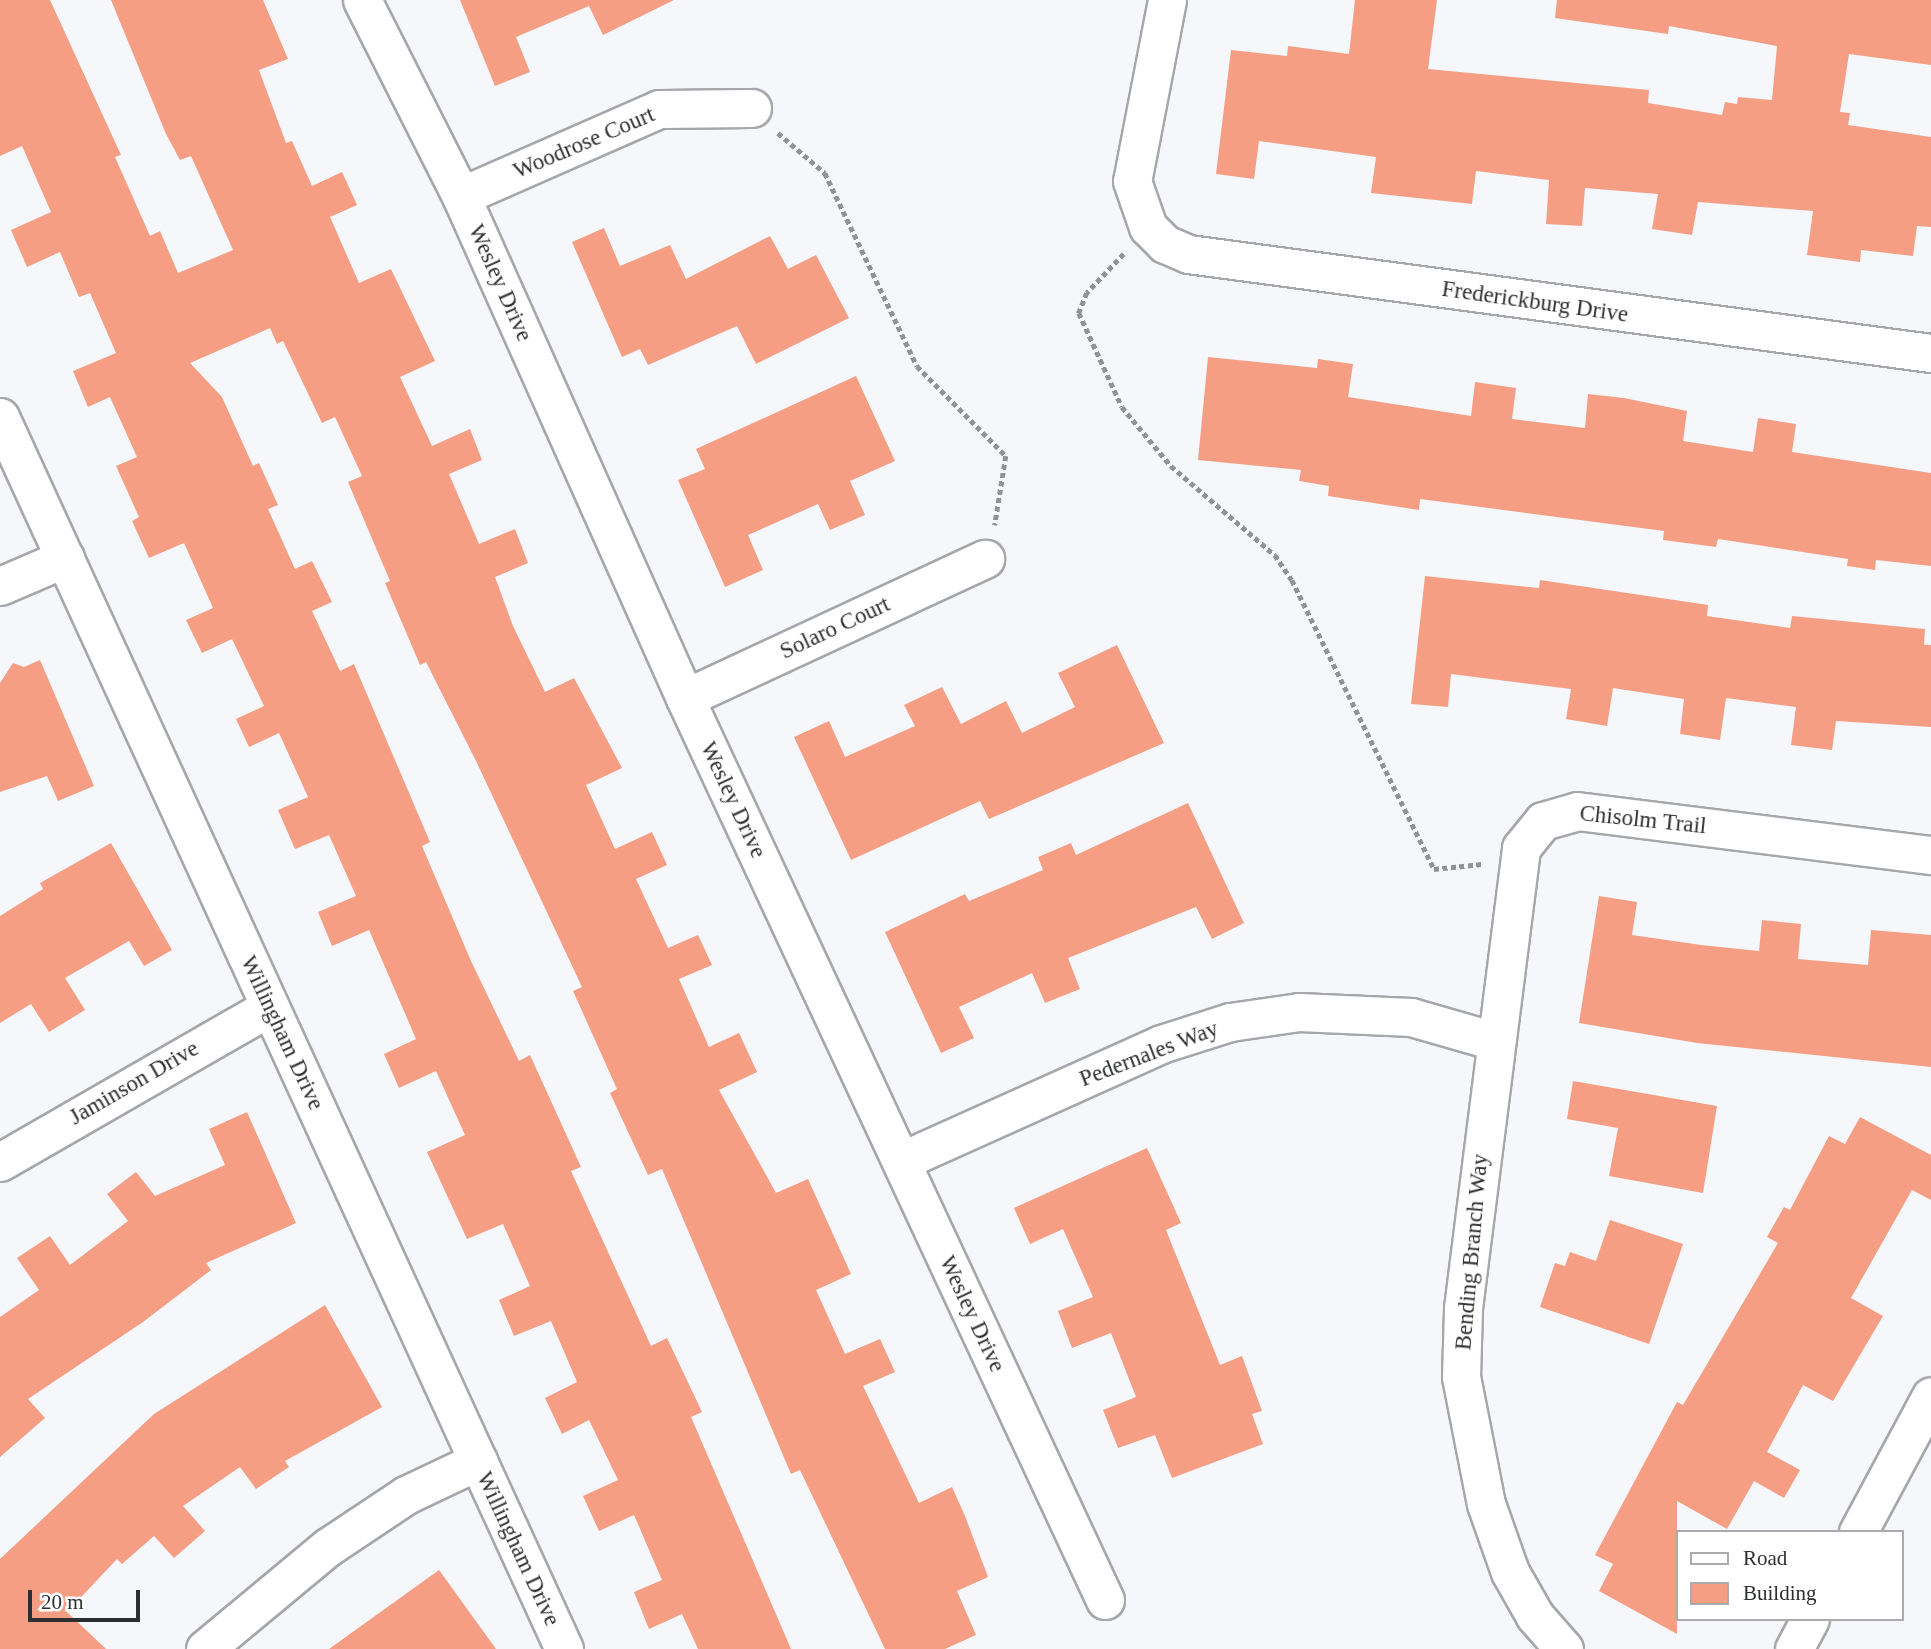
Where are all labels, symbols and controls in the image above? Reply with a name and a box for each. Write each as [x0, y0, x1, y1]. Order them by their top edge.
street label: Woodrose Court [509, 101, 659, 185]
street label: Wesley Drive [462, 220, 538, 346]
street label: Frederickburg Drive [1440, 275, 1630, 329]
street label: Solaro Court [776, 591, 894, 665]
street label: Wesley Drive [694, 737, 772, 863]
street label: Chisolm Trail [1578, 800, 1708, 840]
street label: Willingham Drive [234, 951, 330, 1115]
street label: Pedernales Way [1075, 1015, 1223, 1093]
street label: Jaminson Drive [64, 1035, 204, 1131]
street label: Bending Branch Way [1450, 1152, 1494, 1352]
street label: Wesley Drive [933, 1251, 1011, 1377]
street label: Willingham Drive [470, 1467, 566, 1631]
legend [1675, 1530, 1903, 1621]
text: Road [1743, 1546, 1787, 1570]
scale bar [32, 1576, 144, 1620]
text: Building [1743, 1581, 1817, 1605]
text: 20 m [41, 1590, 84, 1614]

